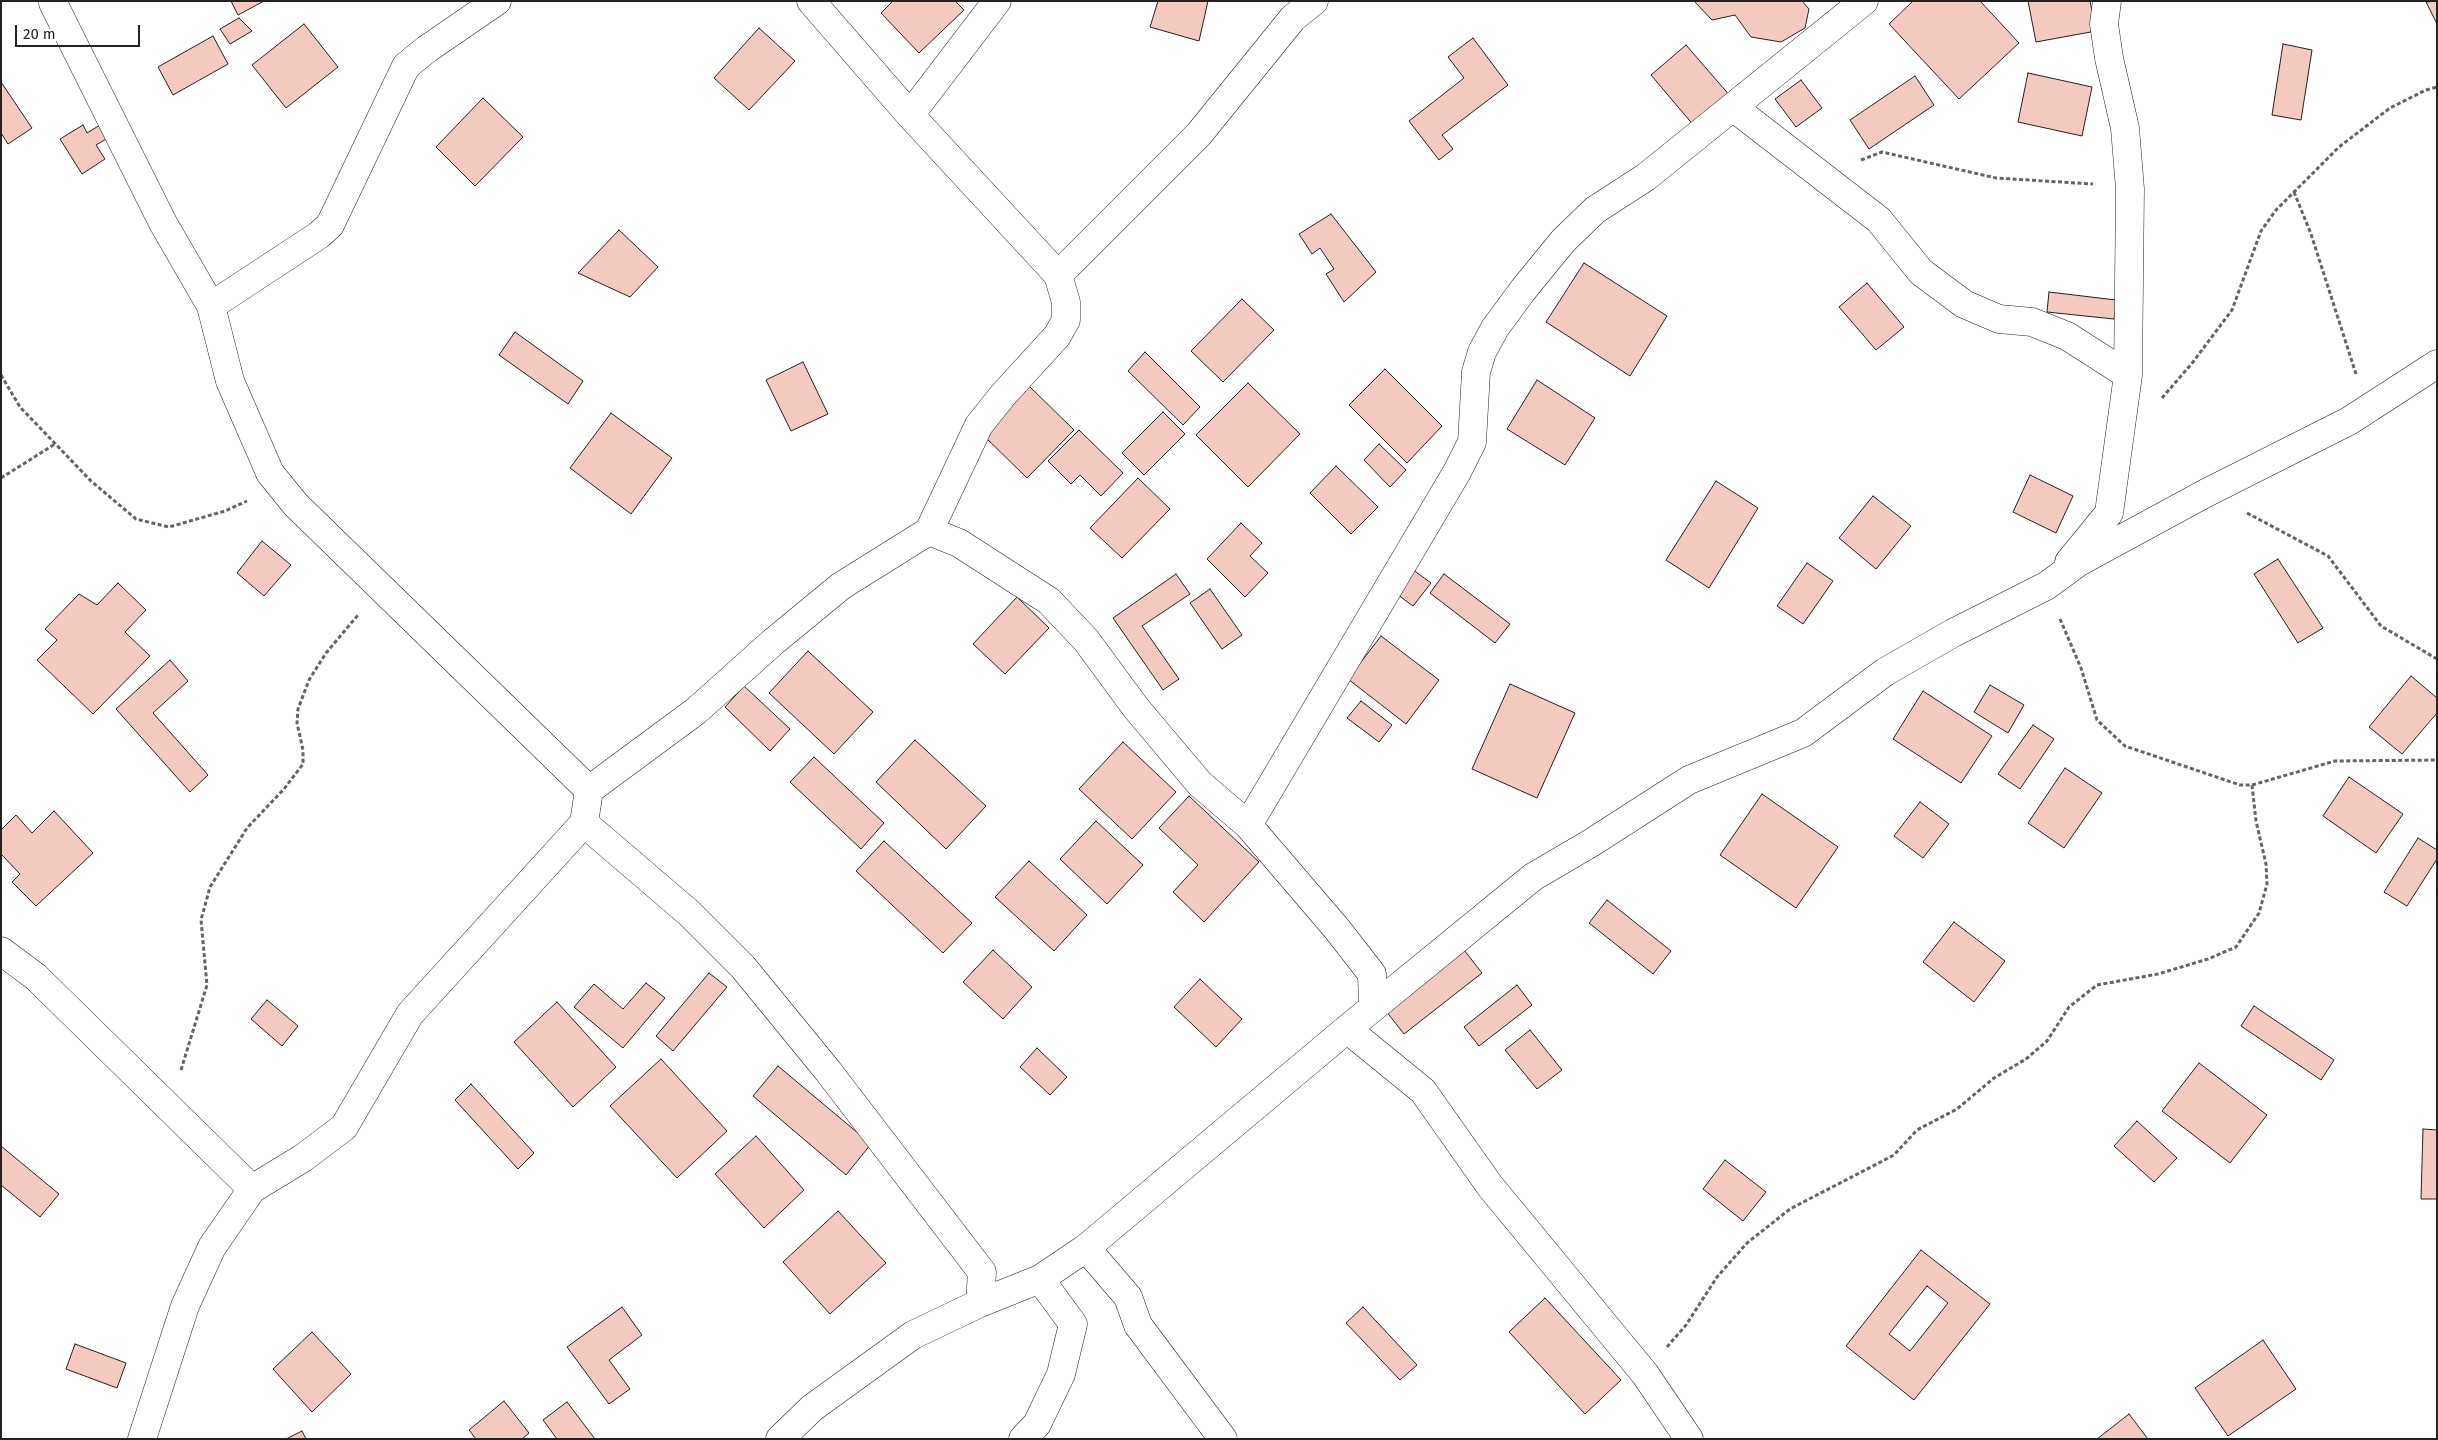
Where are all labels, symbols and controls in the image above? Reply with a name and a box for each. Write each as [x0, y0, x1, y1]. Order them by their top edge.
scale bar [18, 15, 142, 47]
text: 20 m [23, 25, 56, 43]

